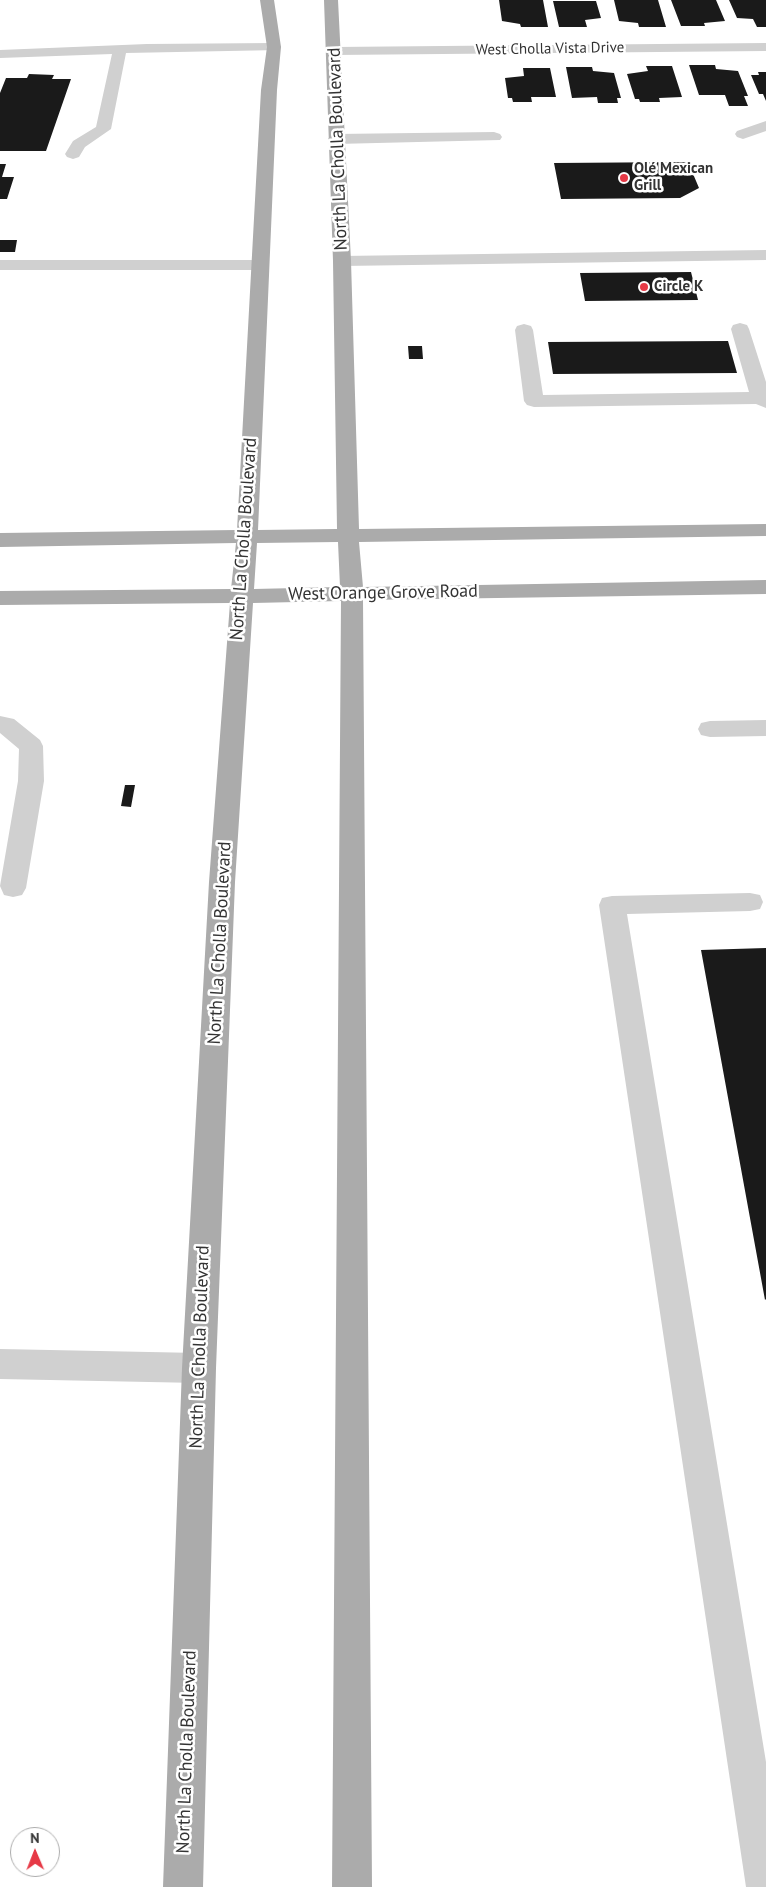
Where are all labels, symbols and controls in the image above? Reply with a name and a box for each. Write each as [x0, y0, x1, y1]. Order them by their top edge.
street label: West Cholla Vista Drive [475, 39, 625, 59]
street label: North La Cholla Boulevard [324, 47, 352, 251]
place label: Olé Mexican Grill [634, 160, 713, 195]
marker: Olé Mexican Grill [618, 172, 630, 184]
place label: Circle K [654, 278, 703, 296]
marker: Circle K [638, 281, 650, 293]
street label: North La Cholla Boulevard [226, 437, 262, 641]
street label: West Orange Grove Road [288, 581, 478, 605]
street label: North La Cholla Boulevard [204, 841, 236, 1045]
street label: North La Cholla Boulevard [186, 1245, 214, 1449]
street label: North La Cholla Boulevard [173, 1650, 201, 1854]
north arrow [10, 1827, 60, 1877]
text: N [30, 1829, 40, 1847]

